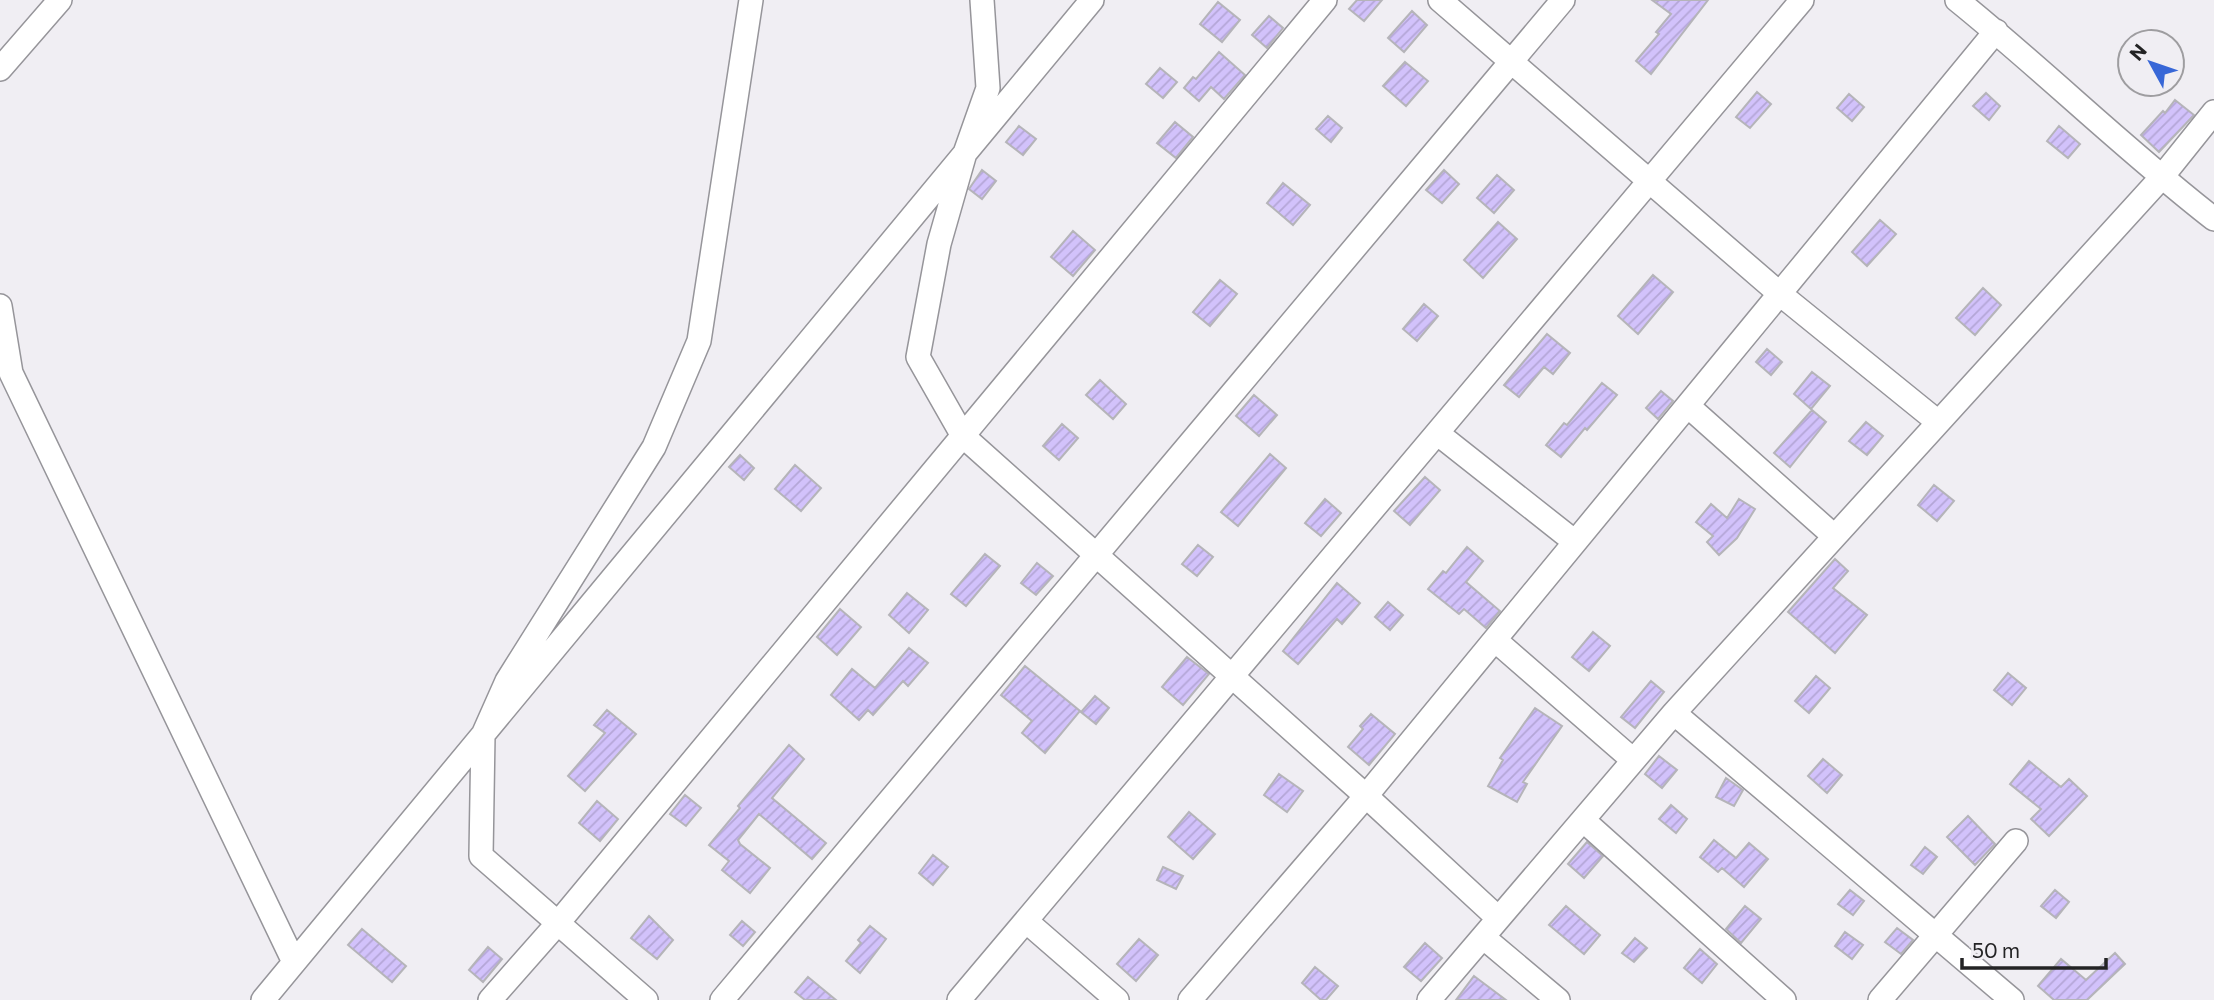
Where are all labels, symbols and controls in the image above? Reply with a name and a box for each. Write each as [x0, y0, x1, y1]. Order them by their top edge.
north arrow [2116, 28, 2186, 98]
text: N [2124, 39, 2151, 65]
scale bar [1962, 926, 2106, 970]
text: 50 m [1972, 937, 2020, 962]

